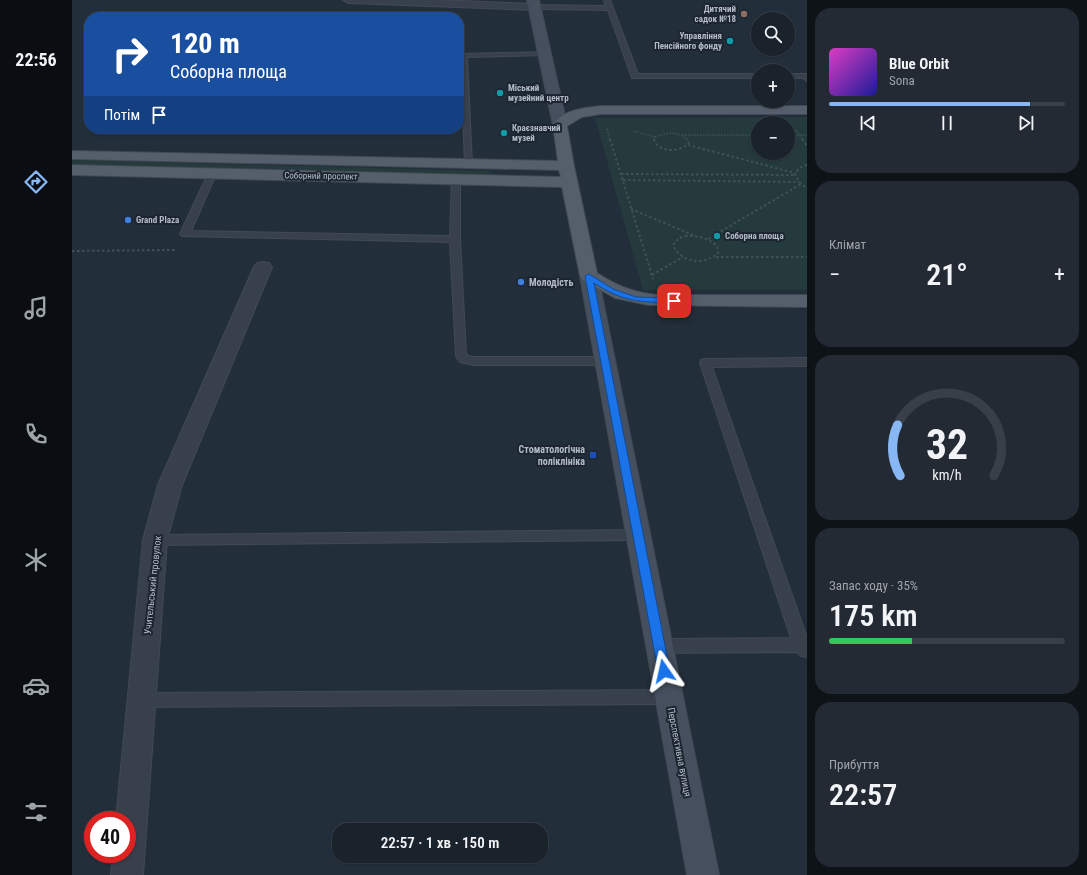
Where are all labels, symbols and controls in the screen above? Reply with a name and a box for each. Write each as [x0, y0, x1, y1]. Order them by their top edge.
place label: Дитячий садок №18 [695, 4, 736, 24]
marker: Дитячий садок №18 [739, 9, 749, 19]
map controls [751, 12, 795, 160]
button: search [751, 12, 795, 56]
text: 120 m [170, 27, 240, 60]
icon: right [104, 28, 156, 80]
place label: Управління Пенсійного фонду [654, 31, 722, 51]
marker: Управління Пенсійного фонду [725, 36, 735, 46]
text: 22:56 [15, 49, 57, 70]
text: Blue Orbit [889, 55, 949, 73]
text: Соборна площа [170, 61, 287, 82]
button: + [751, 64, 795, 108]
text: Sona [889, 73, 915, 88]
place label: Міський музейний центр [508, 83, 569, 103]
marker: Міський музейний центр [495, 88, 505, 98]
icon: arrive [148, 104, 170, 126]
text: Потім [104, 106, 140, 124]
icon: previous [857, 112, 879, 134]
icon: pause [936, 112, 958, 134]
icon: next [1015, 112, 1037, 134]
button: − [751, 116, 795, 160]
place label: Краєзнавчий музей [512, 123, 561, 143]
marker: Краєзнавчий музей [499, 128, 509, 138]
icon: directions [22, 168, 50, 196]
street label: Соборний проспект [284, 170, 358, 182]
marker: Grand Plaza [123, 215, 133, 225]
place label: Grand Plaza [136, 215, 179, 225]
marker: Соборна площа [712, 231, 722, 241]
place label: Соборна площа [725, 231, 784, 241]
text: Клімат [829, 237, 866, 252]
text: 21° [926, 257, 968, 292]
text: − [829, 262, 840, 287]
text: + [1054, 262, 1065, 287]
marker: Молодість [516, 277, 526, 287]
place label: Молодість [529, 277, 573, 288]
pin [657, 284, 691, 318]
icon: arrive [663, 290, 685, 312]
icon: music [22, 294, 50, 322]
text: 32 [926, 419, 968, 468]
icon: phone [22, 420, 50, 448]
place label: Стоматологічна поліклініка [519, 444, 585, 467]
marker: Стоматологічна поліклініка [588, 450, 598, 460]
text: km/h [932, 466, 962, 482]
street label: Учительський провулок [142, 535, 163, 635]
icon: climate [22, 546, 50, 574]
text: Запас ходу · 35% [829, 578, 918, 593]
text: 175 km [829, 598, 918, 633]
position arrow [643, 650, 685, 692]
icon: car [22, 672, 50, 700]
street label: Перспективна вулиця [665, 706, 694, 798]
text: Прибуття [829, 757, 879, 772]
text: 22:57 [829, 777, 897, 812]
icon: filters [22, 798, 50, 826]
speed limit sign: 40 [84, 811, 136, 863]
text: 22:57 · 1 хв · 150 m [381, 834, 499, 852]

